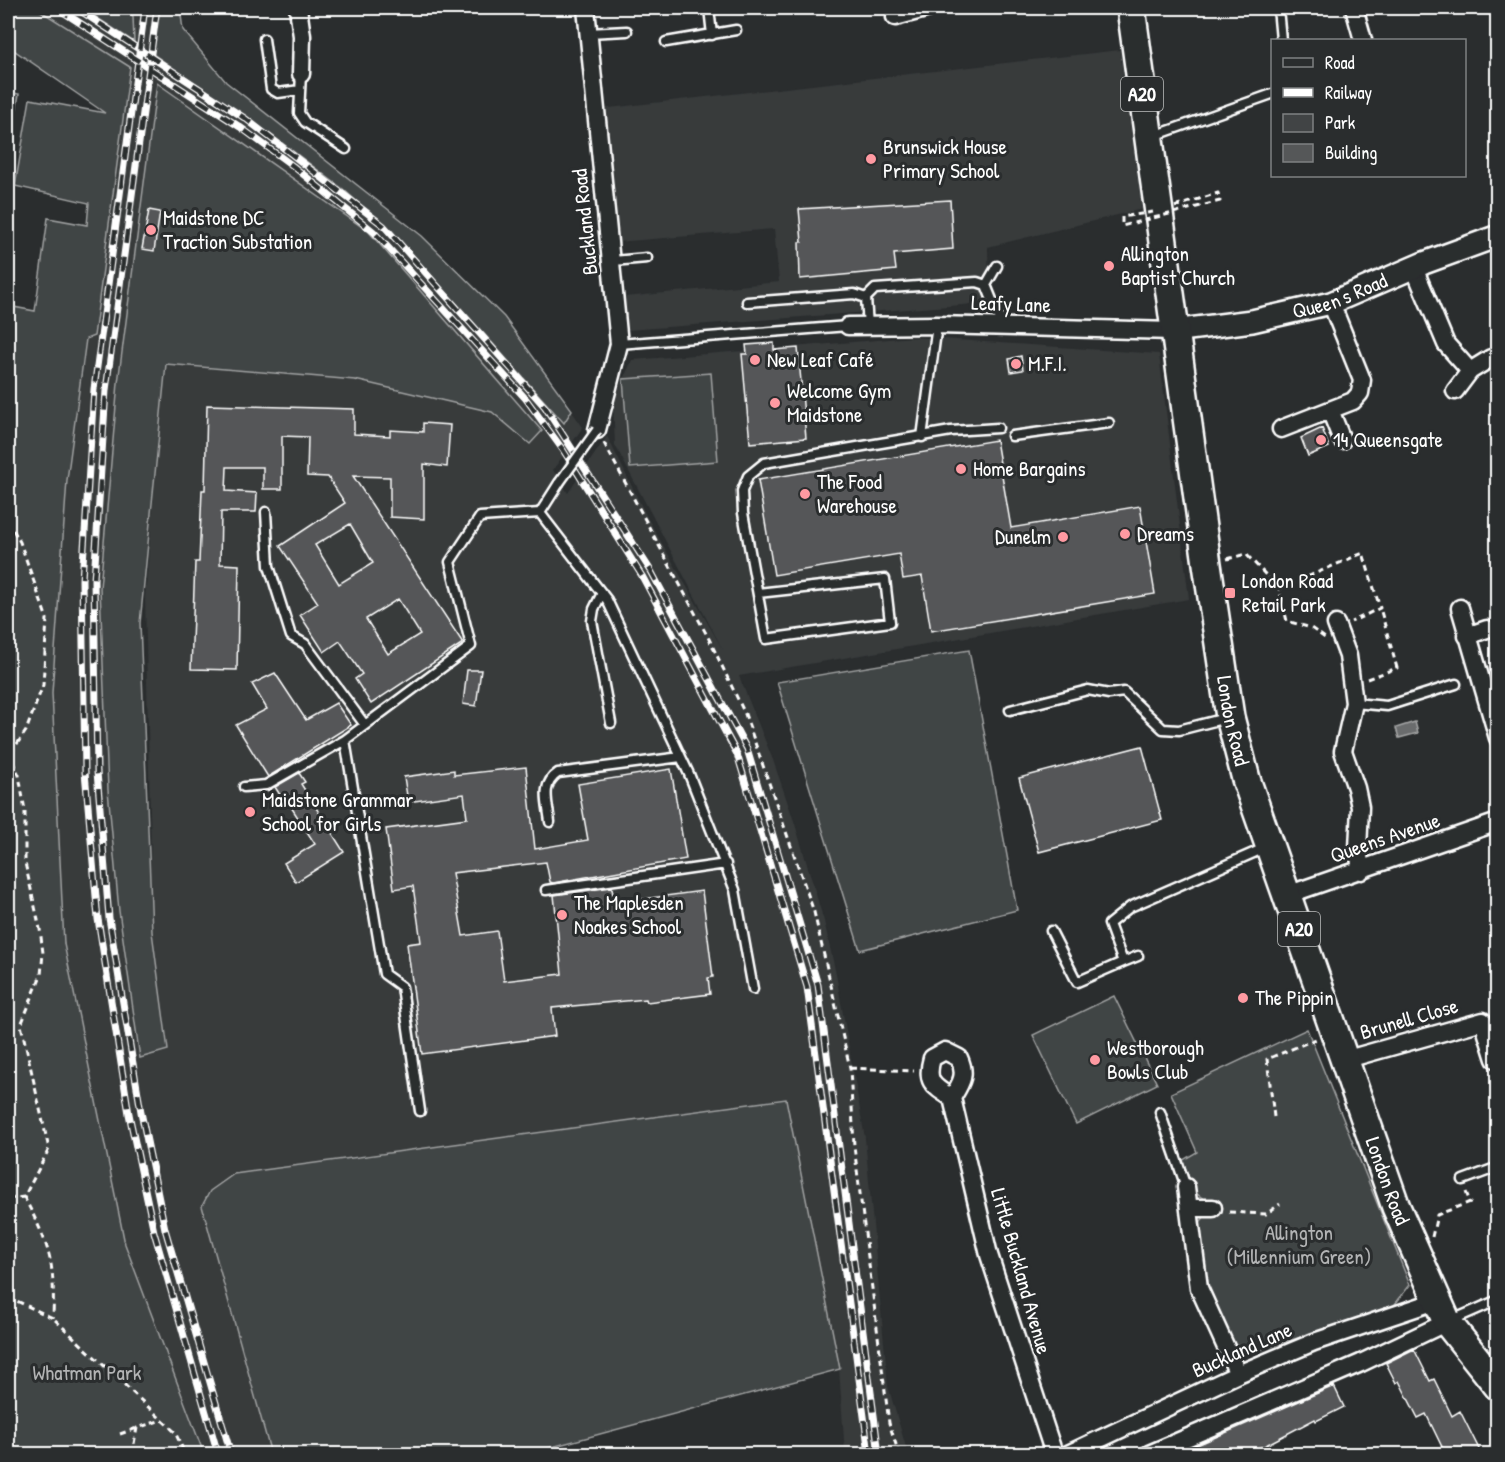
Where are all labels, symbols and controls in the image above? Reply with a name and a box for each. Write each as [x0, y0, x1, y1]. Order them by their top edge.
legend [1271, 39, 1466, 177]
text: Road [1325, 50, 1355, 75]
road number: A20 [1121, 77, 1163, 111]
text: Railway [1325, 80, 1372, 105]
text: Park [1325, 110, 1356, 135]
place label: Brunswick House Primary School [883, 132, 1007, 185]
text: Building [1325, 140, 1377, 165]
marker: Brunswick House Primary School [864, 152, 878, 166]
street label: Buckland Road [565, 167, 604, 277]
place label: Maidstone DC Traction Substation [163, 203, 312, 256]
marker: Maidstone DC Traction Substation [144, 223, 158, 237]
place label: Allington Baptist Church [1121, 239, 1235, 292]
marker: Allington Baptist Church [1102, 259, 1116, 273]
street label: Queen's Road [1289, 266, 1392, 325]
street label: Leafy Lane [971, 288, 1051, 319]
place label: New Leaf Café [767, 345, 874, 374]
place label: M.F.I. [1028, 349, 1067, 378]
marker: New Leaf Café [748, 353, 762, 367]
marker: M.F.I. [1009, 357, 1023, 371]
place label: Welcome Gym Maidstone [787, 376, 891, 429]
marker: Welcome Gym Maidstone [768, 396, 782, 410]
place label: 14 Queensgate [1333, 425, 1443, 454]
marker: 14 Queensgate [1314, 433, 1328, 447]
place label: Home Bargains [973, 454, 1086, 483]
marker: Home Bargains [954, 462, 968, 476]
place label: The Food Warehouse [817, 467, 897, 520]
marker: The Food Warehouse [798, 487, 812, 501]
place label: Dreams [1137, 519, 1194, 548]
place label: Dunelm [995, 522, 1051, 551]
marker: Dreams [1118, 527, 1132, 541]
marker: Dunelm [1056, 530, 1070, 544]
place label: London Road Retail Park [1242, 566, 1333, 619]
marker: London Road Retail Park [1223, 586, 1237, 600]
street label: London Road [1210, 674, 1257, 769]
place label: Maidstone Grammar School for Girls [262, 785, 413, 838]
marker: Maidstone Grammar School for Girls [243, 805, 257, 819]
street label: Queens Avenue [1326, 805, 1444, 870]
place label: The Maplesden Noakes School [574, 888, 684, 941]
marker: The Maplesden Noakes School [555, 908, 569, 922]
road number: A20 [1278, 912, 1320, 946]
place label: The Pippin [1255, 983, 1334, 1012]
marker: The Pippin [1236, 991, 1250, 1005]
street label: Brunell Close [1356, 991, 1461, 1046]
place label: Westborough Bowls Club [1107, 1033, 1204, 1086]
marker: Westborough Bowls Club [1088, 1053, 1102, 1067]
street label: London Road [1359, 1133, 1417, 1229]
street label: Little Buckland Avenue [984, 1185, 1059, 1357]
park label: Allington (Millennium Green) [1227, 1218, 1371, 1271]
street label: Buckland Lane [1187, 1315, 1296, 1384]
park label: Whatman Park [32, 1358, 142, 1387]

